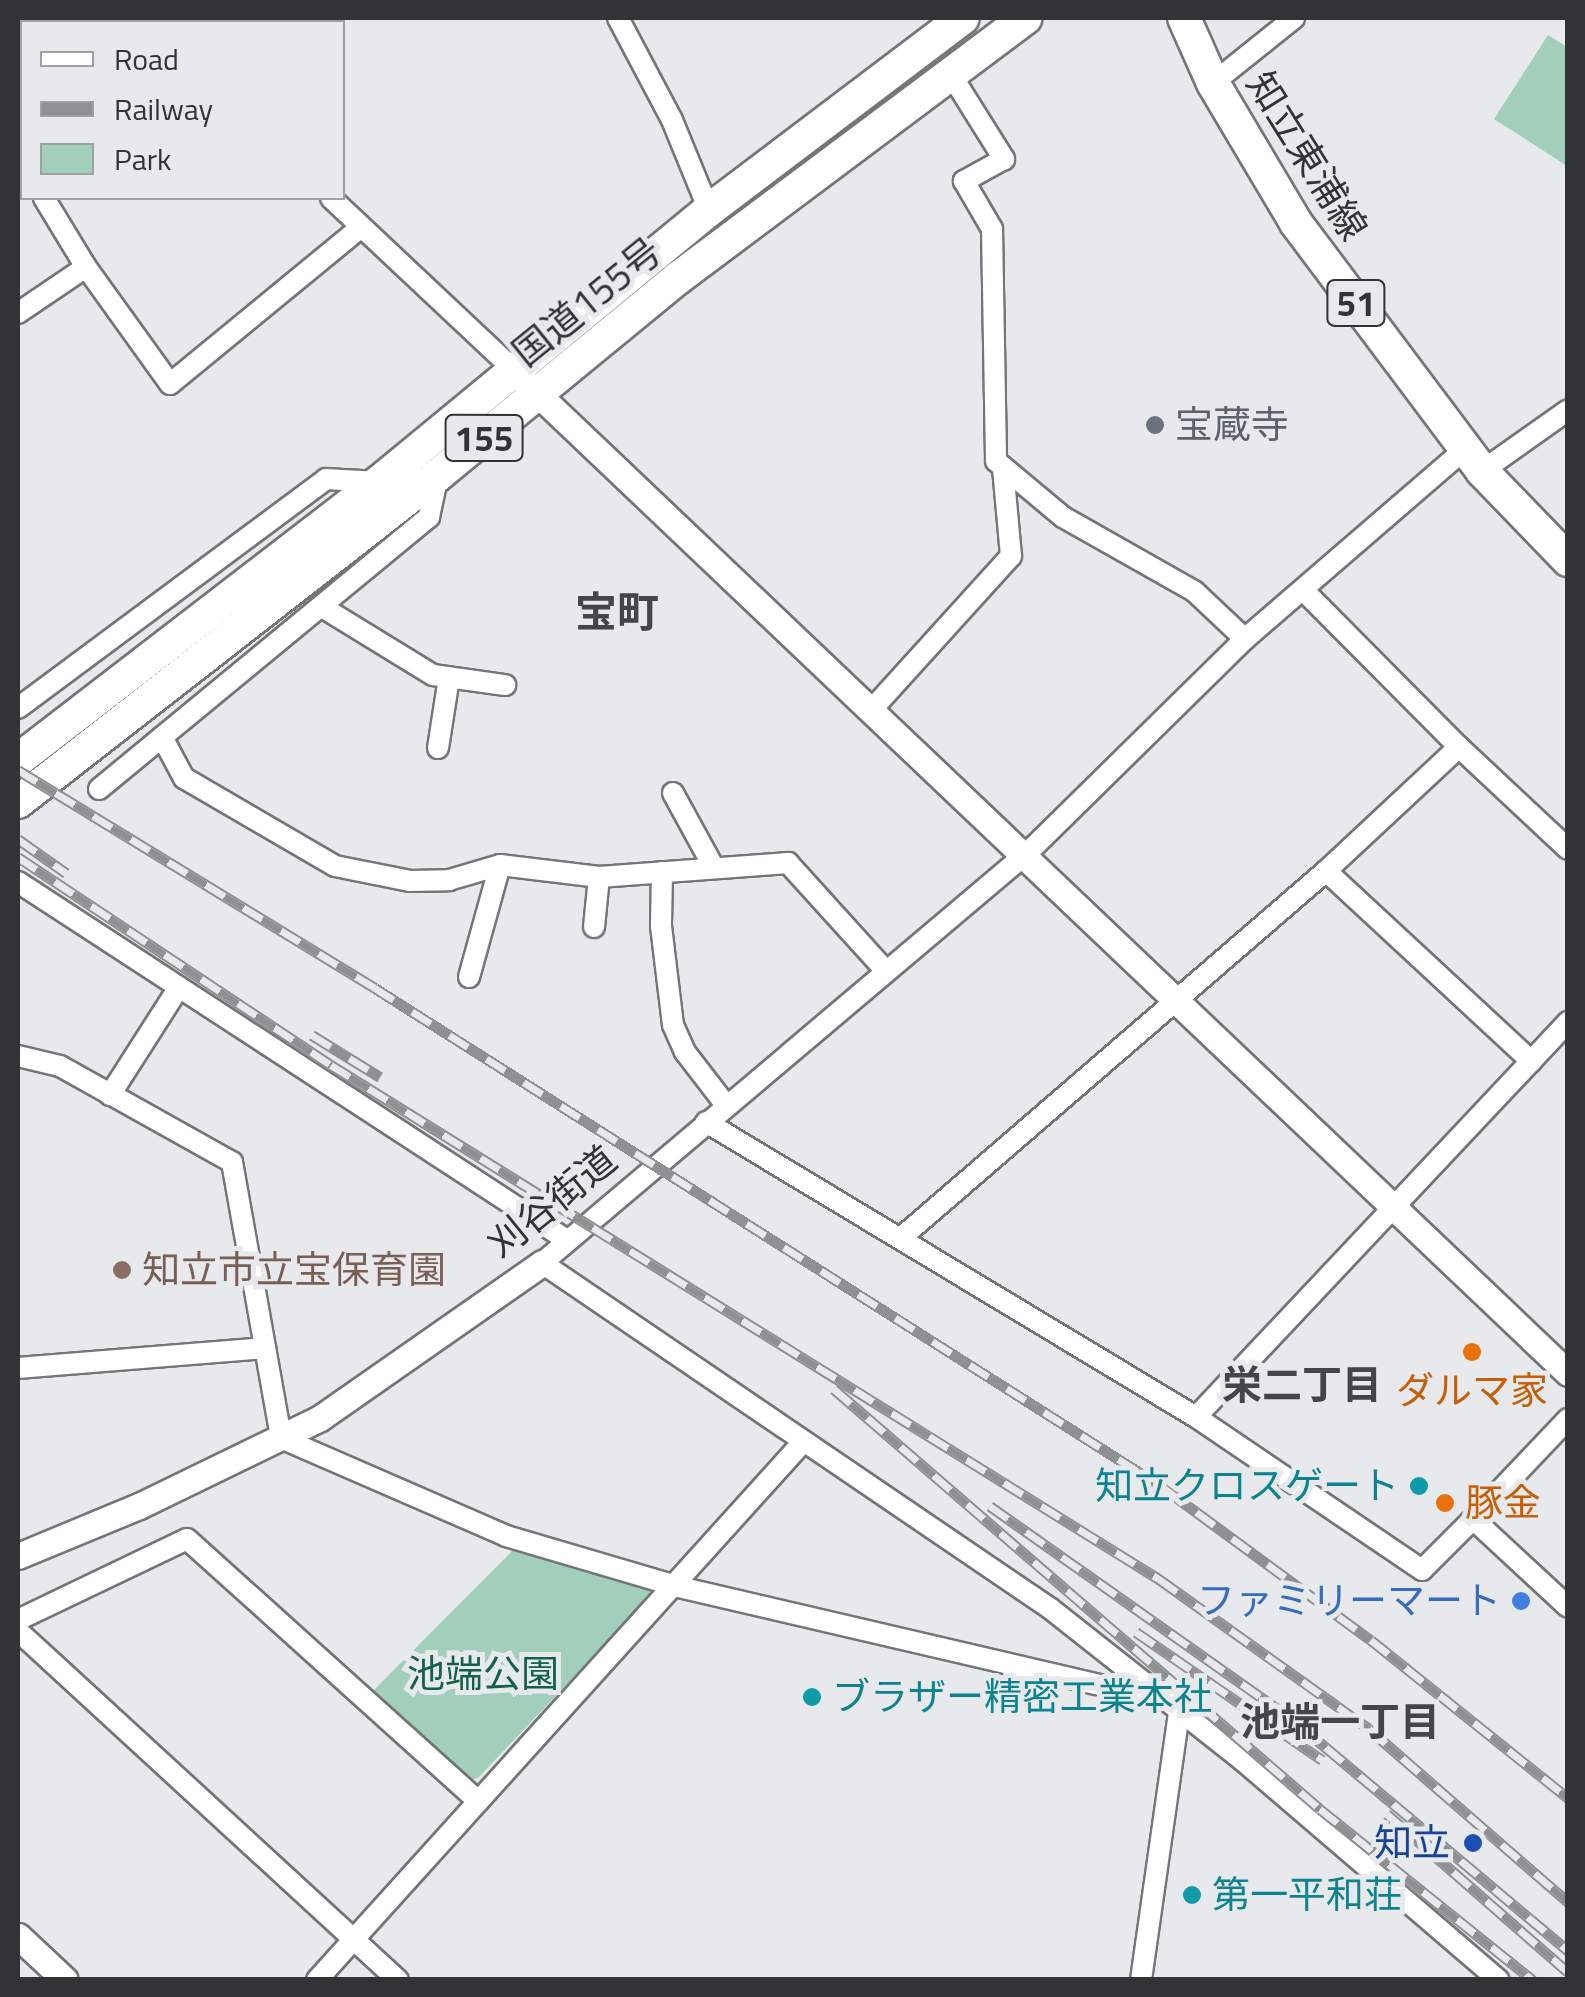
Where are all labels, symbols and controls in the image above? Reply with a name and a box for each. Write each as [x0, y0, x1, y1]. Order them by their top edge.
legend [20, 20, 345, 200]
text: Road [114, 36, 179, 82]
street label: 知立東浦線 [1237, 63, 1377, 249]
text: Railway [114, 86, 213, 132]
text: Park [114, 136, 171, 182]
street label: 国道155号 [504, 228, 670, 376]
road number: 51 [1326, 273, 1386, 333]
place label: 宝蔵寺 [1175, 402, 1289, 448]
road number: 155 [444, 408, 524, 468]
marker: 宝蔵寺 [1144, 414, 1166, 436]
district label: 宝町 [575, 586, 659, 636]
street label: 刈谷街道 [479, 1136, 625, 1268]
place label: 知立市立宝保育園 [142, 1247, 446, 1293]
marker: 知立市立宝保育園 [111, 1259, 133, 1281]
marker: ダルマ家 [1461, 1341, 1483, 1363]
district label: 栄二丁目 [1222, 1361, 1382, 1409]
place label: ダルマ家 [1396, 1368, 1548, 1414]
place label: 知立クロスゲート [1095, 1463, 1399, 1509]
marker: 知立クロスゲート [1408, 1475, 1430, 1497]
place label: 豚金 [1465, 1480, 1541, 1526]
marker: 豚金 [1434, 1492, 1456, 1514]
place label: ファミリーマート [1197, 1578, 1501, 1624]
marker: ファミリーマート [1510, 1590, 1532, 1612]
park label: 池端公園 [407, 1651, 559, 1697]
place label: ブラザー精密工業本社 [832, 1674, 1212, 1720]
marker: ブラザー精密工業本社 [801, 1686, 823, 1708]
district label: 池端一丁目 [1240, 1698, 1440, 1746]
place label: 知立 [1374, 1820, 1450, 1866]
marker: 知立 [1460, 1830, 1486, 1856]
place label: 第一平和荘 [1212, 1872, 1402, 1918]
marker: 第一平和荘 [1181, 1884, 1203, 1906]

